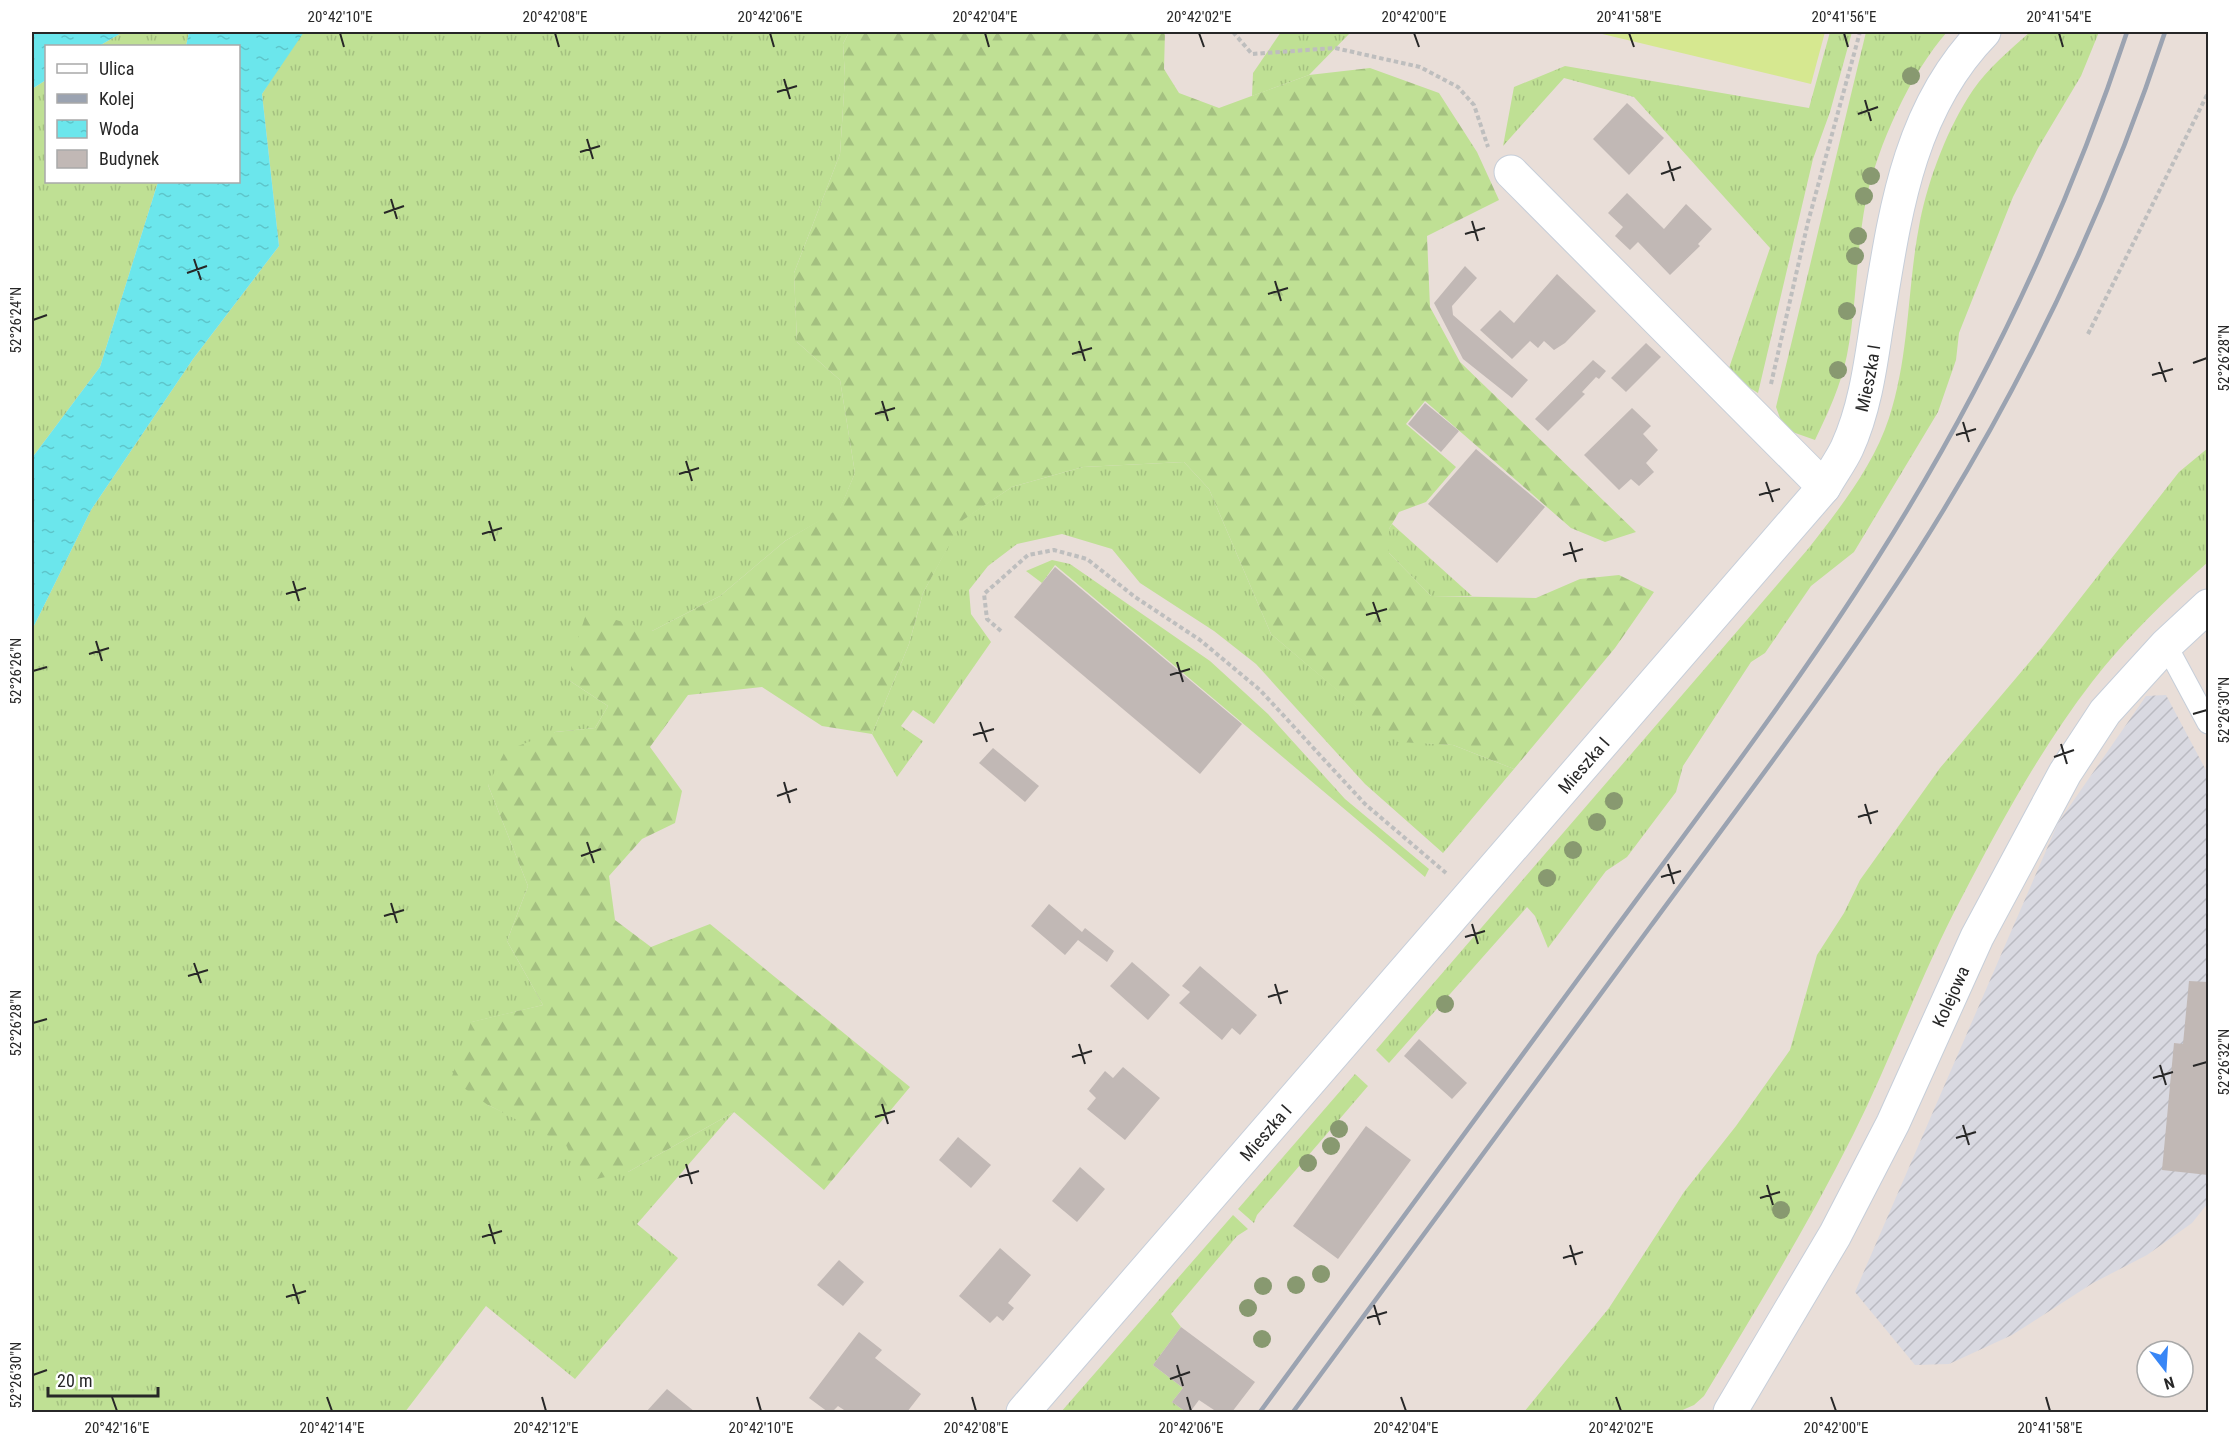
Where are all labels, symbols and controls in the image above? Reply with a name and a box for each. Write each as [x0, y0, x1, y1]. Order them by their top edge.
text: 20°42'10"E [308, 8, 372, 26]
text: 20°42'08"E [523, 8, 587, 26]
text: 20°42'06"E [738, 8, 802, 26]
text: 20°42'04"E [953, 8, 1017, 26]
text: 20°42'02"E [1167, 8, 1231, 26]
text: 20°42'00"E [1382, 8, 1446, 26]
text: 20°41'58"E [1597, 8, 1661, 26]
text: 20°41'56"E [1812, 8, 1876, 26]
text: 20°41'54"E [2027, 8, 2091, 26]
legend [45, 45, 240, 183]
text: Ulica [99, 58, 134, 79]
text: Kolej [99, 88, 134, 109]
text: Woda [99, 118, 139, 139]
text: Budynek [99, 148, 159, 169]
text: 52°26'24"N [7, 287, 25, 353]
text: 52°26'28"N [2215, 325, 2233, 391]
street label: Mieszka I [1850, 343, 1884, 414]
text: 52°26'26"N [7, 638, 25, 704]
text: 52°26'30"N [2215, 677, 2233, 743]
street label: Mieszka I [1553, 732, 1613, 797]
street label: Kolejowa [1927, 962, 1973, 1030]
text: 52°26'28"N [7, 990, 25, 1056]
text: 52°26'32"N [2215, 1029, 2233, 1095]
street label: Mieszka I [1235, 1100, 1295, 1165]
north arrow [2135, 1339, 2195, 1399]
text: 52°26'30"N [7, 1342, 25, 1408]
scale bar [48, 1360, 158, 1398]
text: 20 m [57, 1370, 92, 1391]
text: N [2162, 1372, 2177, 1393]
text: 20°42'16"E [85, 1419, 149, 1437]
text: 20°42'14"E [300, 1419, 364, 1437]
text: 20°42'12"E [514, 1419, 578, 1437]
text: 20°42'10"E [729, 1419, 793, 1437]
text: 20°42'08"E [944, 1419, 1008, 1437]
text: 20°42'06"E [1159, 1419, 1223, 1437]
text: 20°42'04"E [1374, 1419, 1438, 1437]
text: 20°42'02"E [1589, 1419, 1653, 1437]
text: 20°42'00"E [1804, 1419, 1868, 1437]
text: 20°41'58"E [2018, 1419, 2082, 1437]

